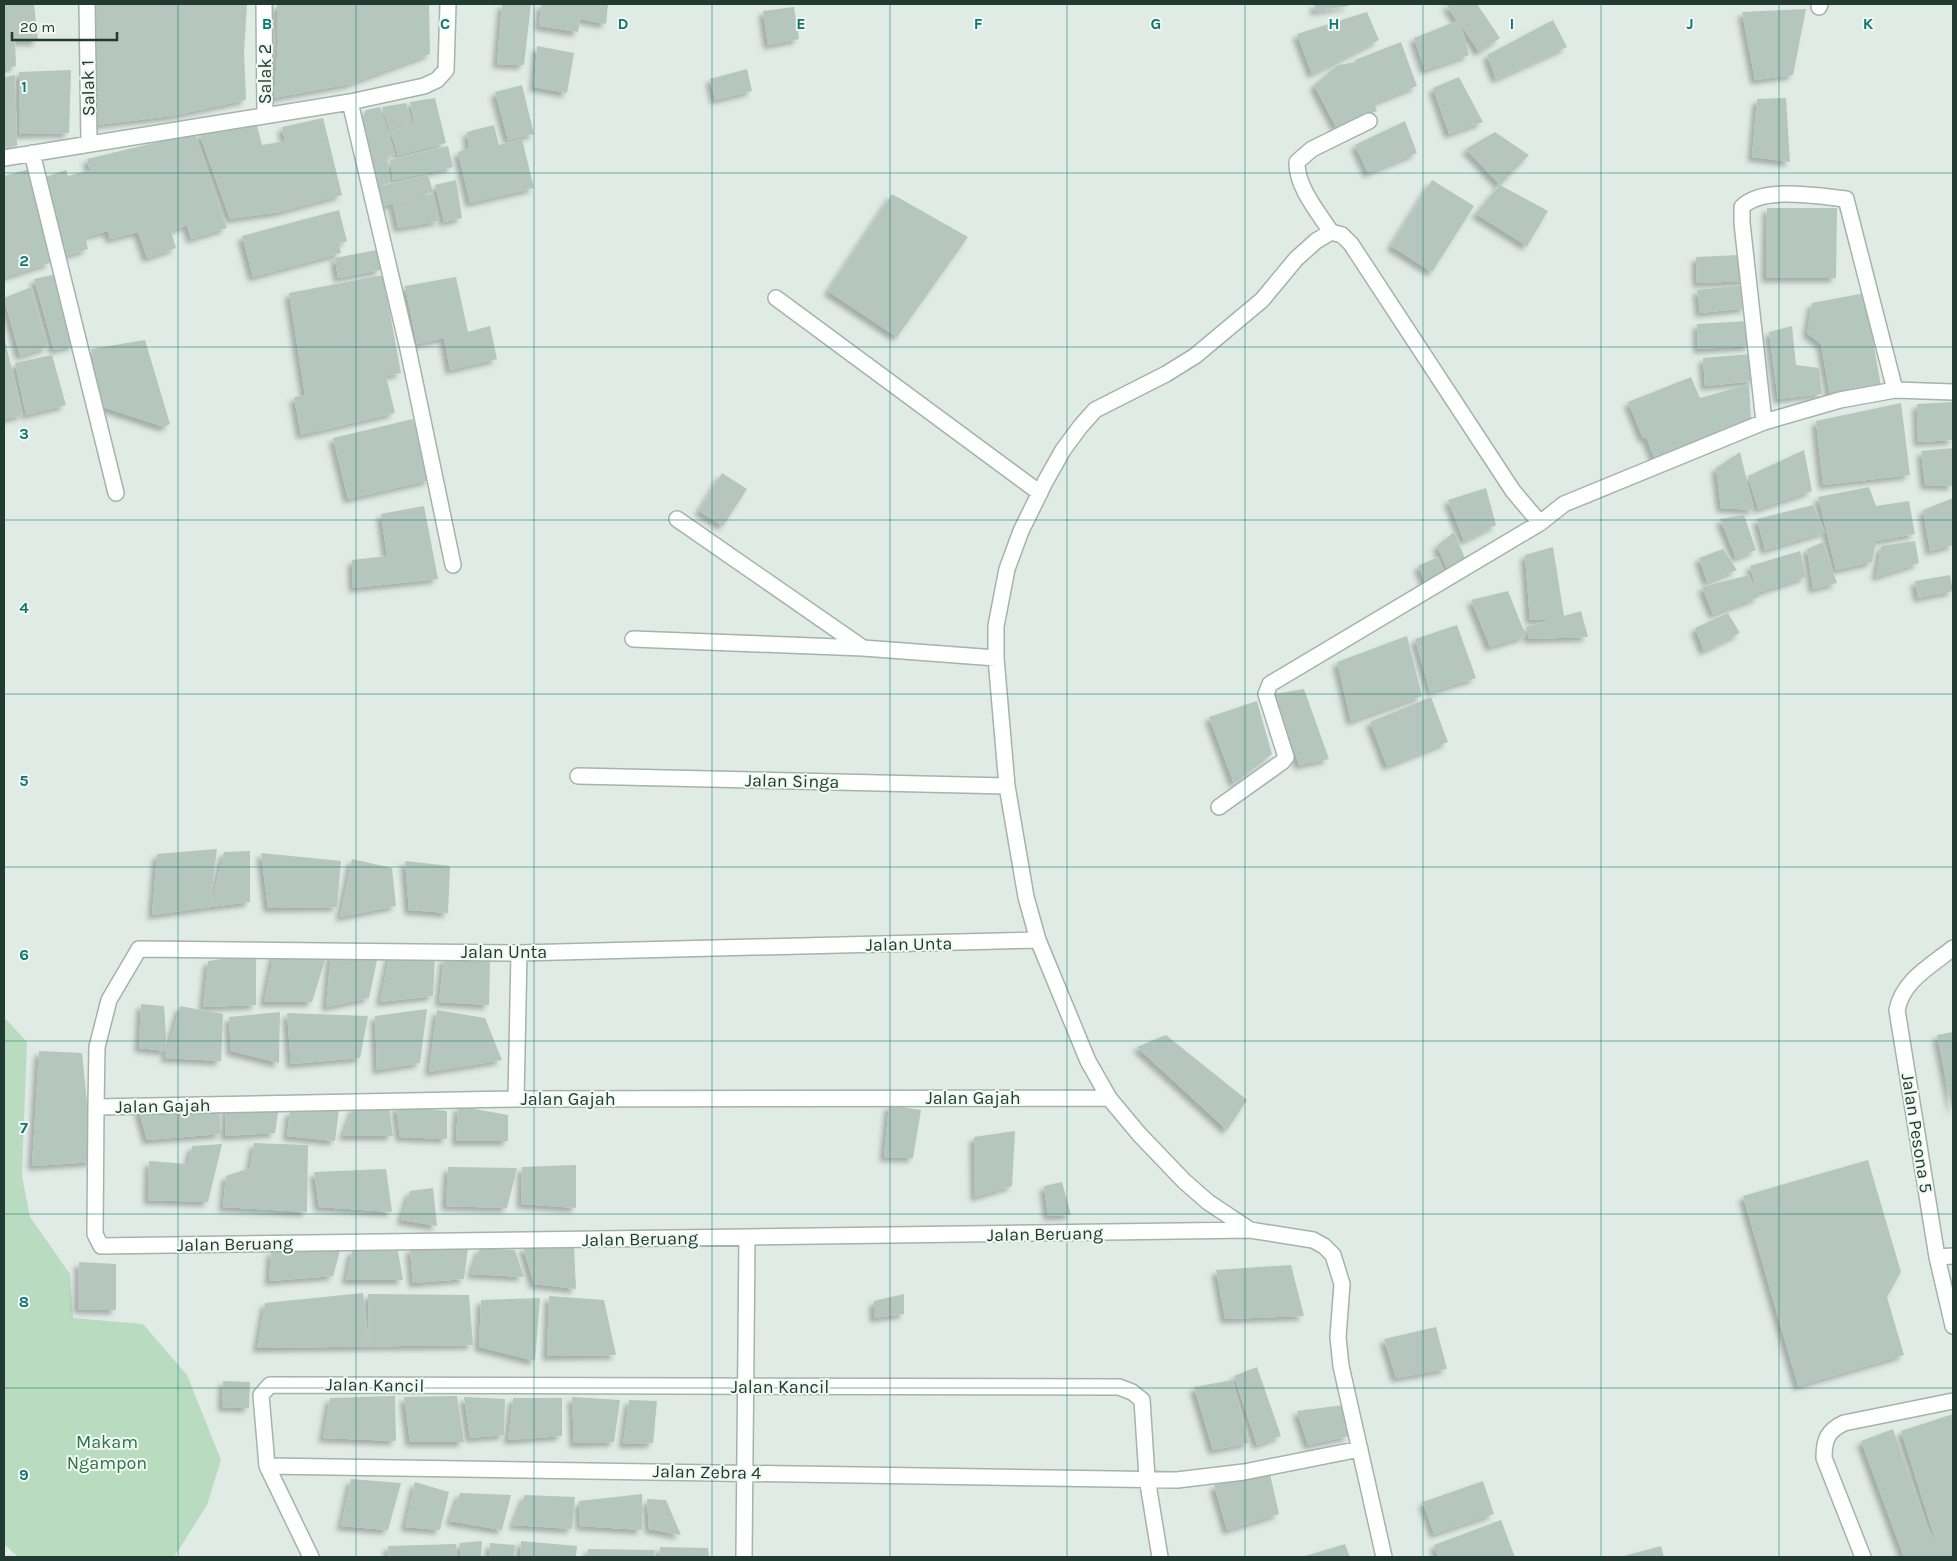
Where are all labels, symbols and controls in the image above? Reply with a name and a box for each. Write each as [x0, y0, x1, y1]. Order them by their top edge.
scale bar [12, 10, 118, 42]
text: B [262, 14, 272, 33]
text: C [440, 14, 450, 33]
text: D [618, 14, 629, 33]
text: E [796, 14, 806, 33]
text: F [974, 14, 983, 33]
text: G [1151, 14, 1161, 33]
text: H [1328, 14, 1340, 33]
text: I [1510, 14, 1514, 33]
text: J [1686, 14, 1694, 33]
text: K [1863, 14, 1874, 33]
text: 20 m [20, 18, 55, 36]
street label: Salak 2 [254, 44, 276, 104]
street label: Salak 1 [77, 60, 99, 116]
text: 1 [21, 77, 27, 96]
text: 2 [19, 251, 29, 270]
text: 3 [19, 424, 29, 443]
text: 4 [19, 598, 29, 617]
street label: Jalan Singa [745, 769, 839, 793]
text: 5 [19, 771, 29, 790]
street label: Jalan Unta [866, 932, 952, 956]
street label: Jalan Unta [461, 941, 547, 963]
text: 6 [19, 945, 29, 964]
street label: Jalan Pesona 5 [1897, 1072, 1937, 1194]
street label: Jalan Gajah [925, 1087, 1021, 1109]
street label: Jalan Gajah [520, 1088, 616, 1110]
street label: Jalan Gajah [115, 1094, 211, 1118]
text: 7 [20, 1118, 28, 1137]
street label: Jalan Beruang [987, 1222, 1103, 1246]
street label: Jalan Beruang [582, 1227, 698, 1251]
street label: Jalan Beruang [177, 1232, 293, 1256]
text: 8 [19, 1292, 29, 1311]
street label: Jalan Kancil [325, 1373, 425, 1397]
street label: Jalan Kancil [731, 1376, 829, 1398]
park label: Makam Ngampon [67, 1431, 147, 1474]
street label: Jalan Zebra 4 [653, 1460, 761, 1484]
text: 9 [19, 1465, 29, 1484]

